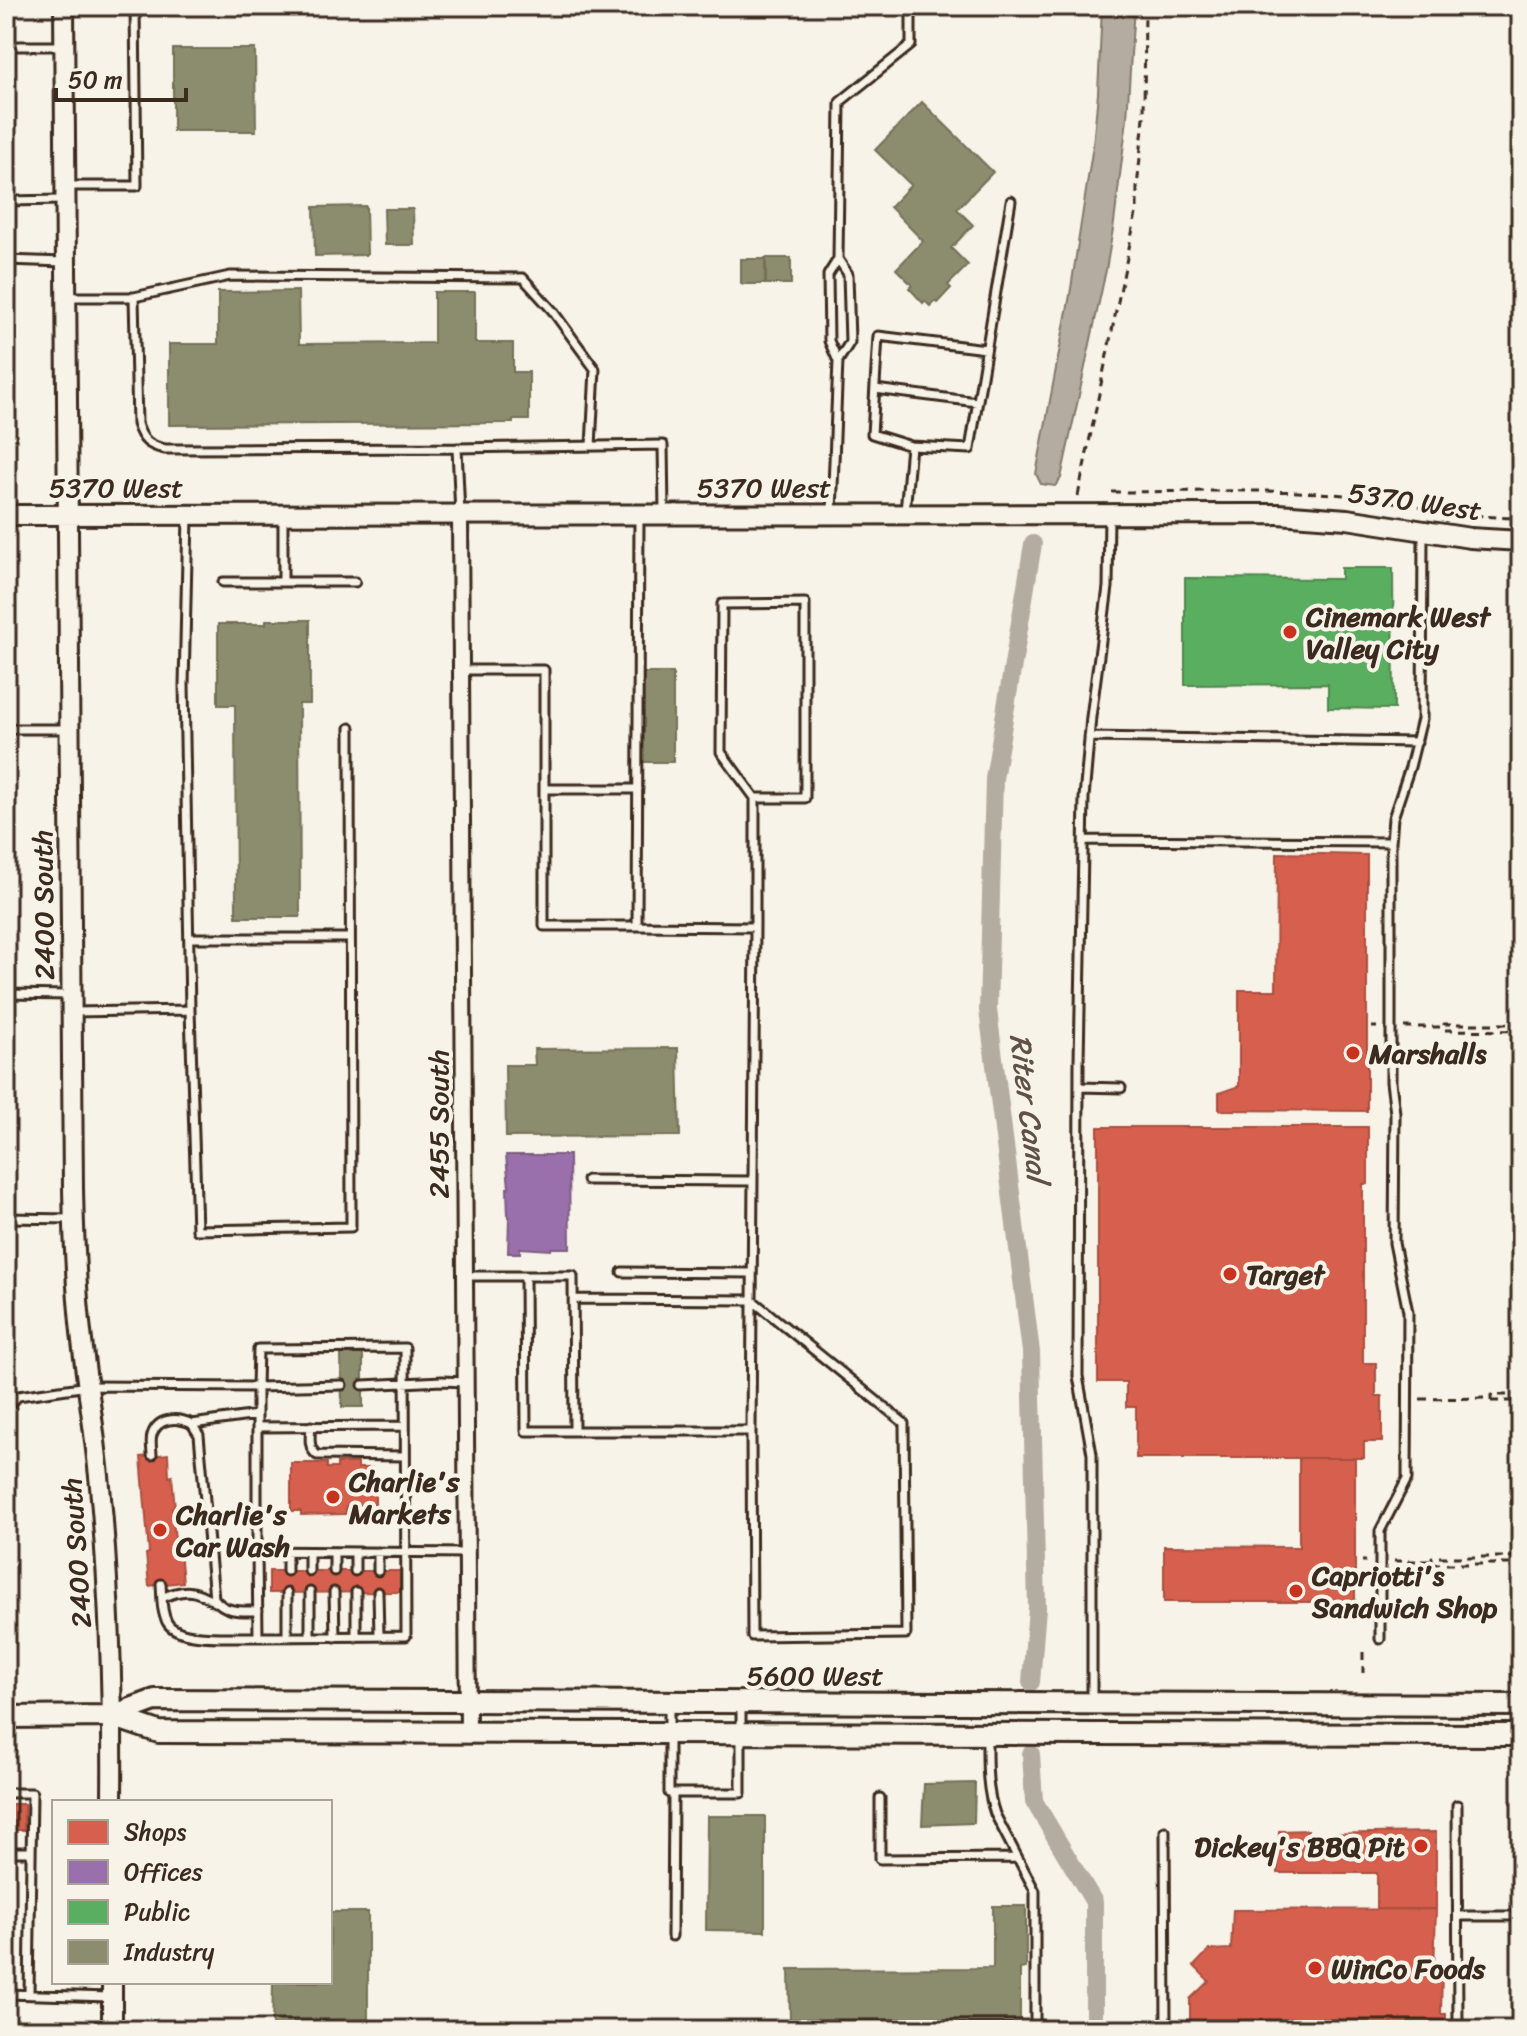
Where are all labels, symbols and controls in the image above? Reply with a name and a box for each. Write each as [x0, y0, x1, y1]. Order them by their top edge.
scale bar [56, 52, 186, 102]
text: 50 m [68, 59, 123, 101]
street label: 5370 West [49, 463, 183, 512]
street label: 5370 West [697, 463, 831, 512]
street label: 5370 West [1345, 468, 1485, 535]
place label: Cinemark West Valley City [1305, 592, 1492, 673]
marker: Cinemark West Valley City [1281, 623, 1299, 641]
street label: 2400 South [18, 830, 69, 980]
place label: Marshalls [1368, 1029, 1487, 1078]
water label: Riter Canal [993, 1031, 1066, 1192]
marker: Marshalls [1344, 1044, 1362, 1062]
street label: 2455 South [414, 1050, 463, 1198]
place label: Target [1246, 1250, 1326, 1299]
marker: Target [1221, 1265, 1239, 1283]
place label: Charlie's Markets [348, 1457, 460, 1538]
street label: 2400 South [47, 1476, 106, 1630]
marker: Charlie's Markets [324, 1488, 342, 1506]
place label: Charlie's Car Wash [175, 1490, 290, 1571]
marker: Charlie's Car Wash [151, 1521, 169, 1539]
place label: Capriotti's Sandwich Shop [1311, 1551, 1498, 1632]
marker: Capriotti's Sandwich Shop [1287, 1582, 1305, 1600]
street label: 5600 West [747, 1651, 883, 1700]
legend [52, 1800, 332, 1984]
text: Shops [124, 1811, 187, 1853]
place label: Dickey's BBQ Pit [1194, 1822, 1406, 1871]
marker: Dickey's BBQ Pit [1412, 1837, 1430, 1855]
text: Offices [124, 1851, 203, 1893]
text: Public [124, 1891, 190, 1933]
text: Industry [123, 1931, 215, 1973]
place label: WinCo Foods [1331, 1944, 1486, 1993]
marker: WinCo Foods [1306, 1959, 1324, 1977]

